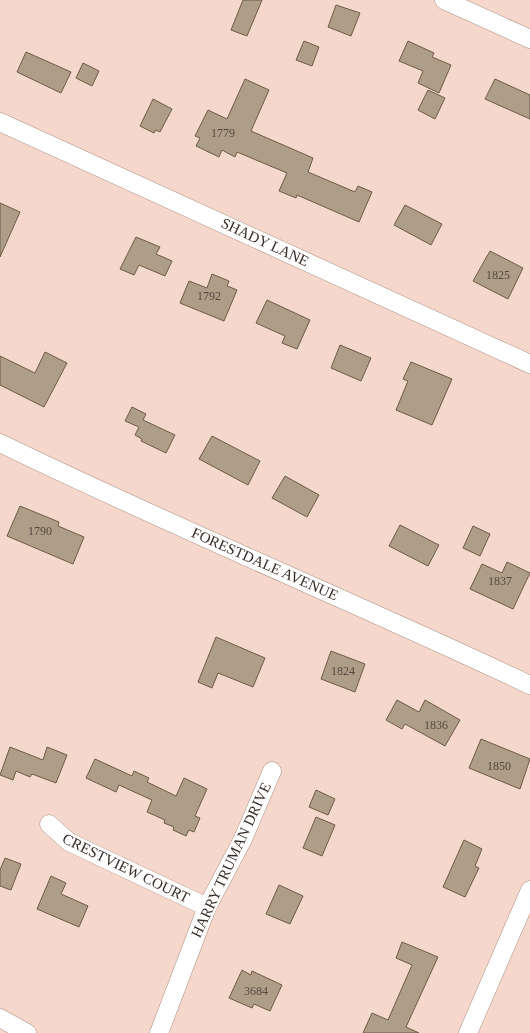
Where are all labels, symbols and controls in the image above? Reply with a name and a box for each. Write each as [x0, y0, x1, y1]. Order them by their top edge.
house number: 1779 [211, 126, 235, 140]
street label: SHADY LANE [219, 215, 311, 269]
house number: 1825 [486, 268, 510, 282]
house number: 1792 [197, 289, 221, 303]
house number: 1790 [28, 524, 52, 538]
street label: FORESTDALE AVENUE [189, 524, 341, 604]
house number: 1837 [488, 574, 512, 588]
house number: 1824 [331, 664, 355, 678]
house number: 1836 [424, 718, 448, 732]
house number: 1850 [487, 759, 511, 773]
street label: HARRY TRUMAN DRIVE [188, 780, 274, 940]
street label: CRESTVIEW COURT [60, 830, 192, 906]
house number: 3684 [244, 984, 268, 998]

